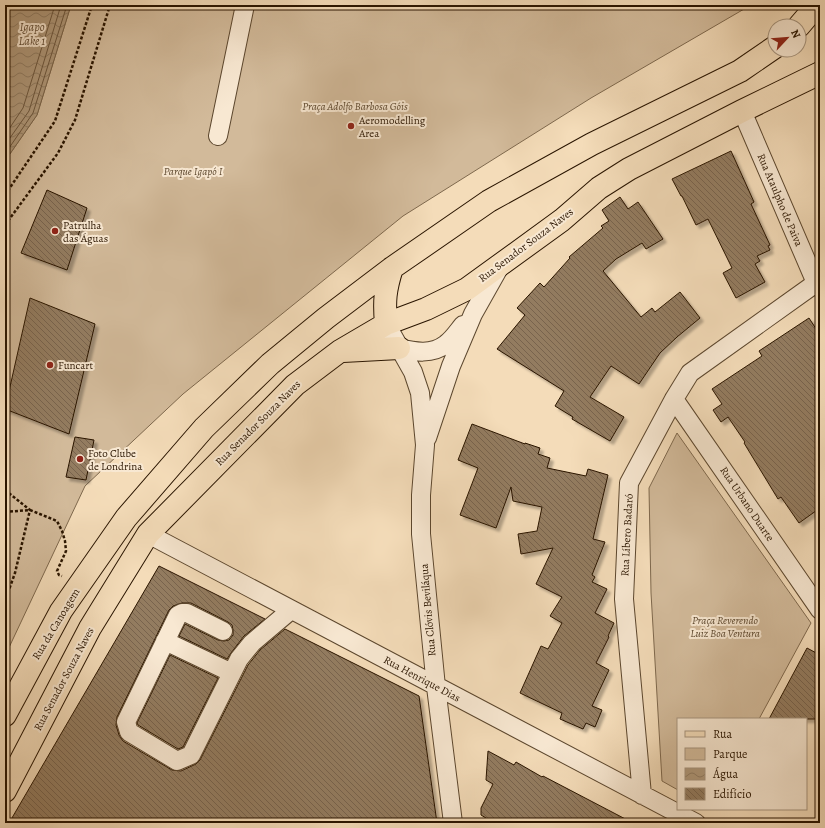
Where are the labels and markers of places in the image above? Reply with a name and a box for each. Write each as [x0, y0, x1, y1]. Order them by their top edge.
place label: Aeromodelling Area [358, 113, 426, 141]
marker: Aeromodelling Area [346, 121, 356, 131]
place label: Patrulha das Águas [63, 218, 108, 246]
marker: Patrulha das Águas [50, 226, 60, 236]
place label: Funcart [58, 358, 94, 373]
marker: Funcart [45, 360, 55, 370]
place label: Foto Clube de Londrina [88, 446, 143, 474]
marker: Foto Clube de Londrina [75, 454, 85, 464]

